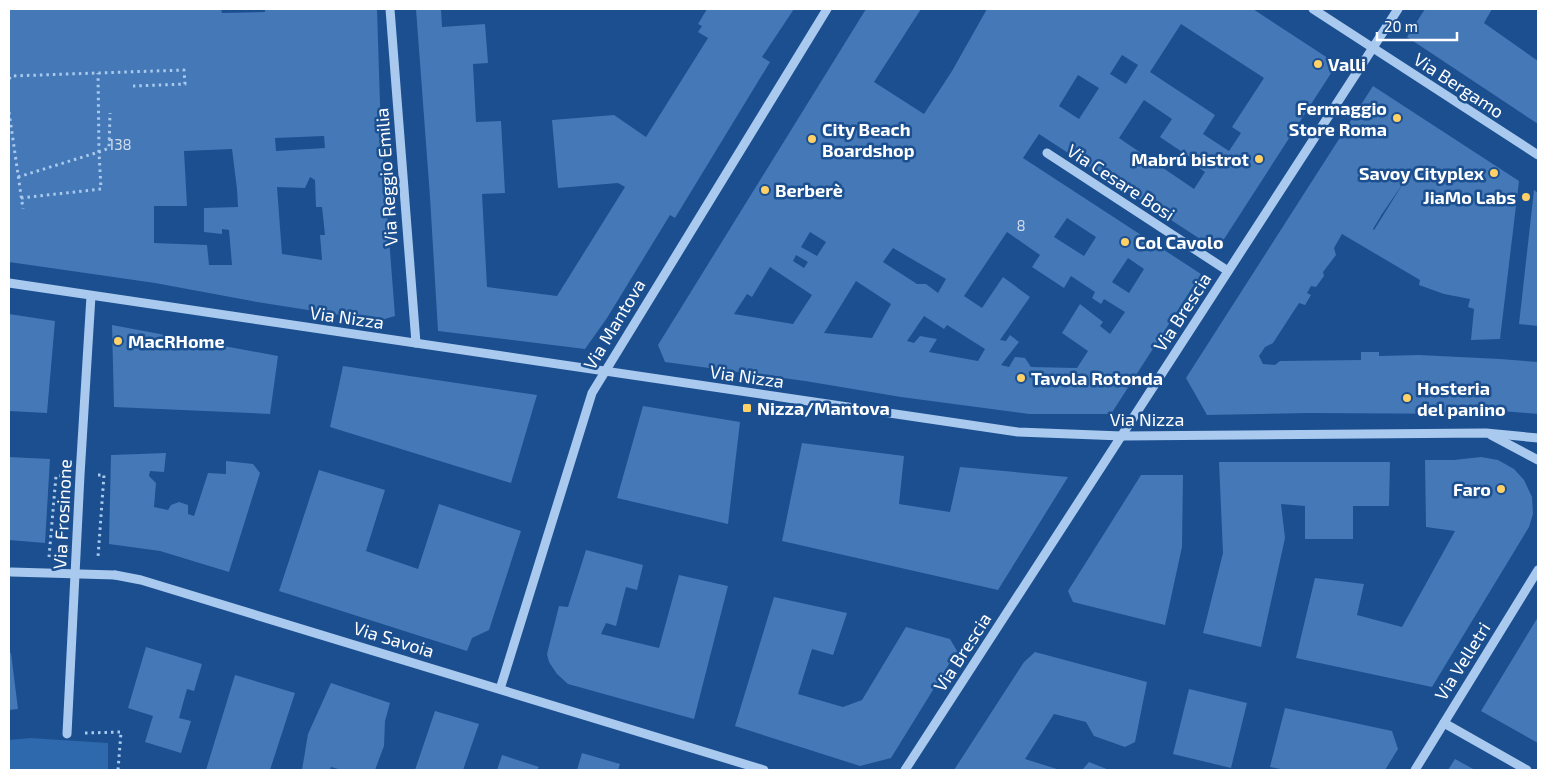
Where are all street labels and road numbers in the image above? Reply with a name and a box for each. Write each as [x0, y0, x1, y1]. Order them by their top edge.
street label: Via Bergamo [1410, 48, 1508, 122]
street label: Via Reggio Emilia [370, 107, 402, 247]
street label: Via Cesare Bosi [1063, 139, 1179, 225]
street label: Via Brescia [1148, 269, 1216, 355]
street label: Via Mantova [578, 275, 650, 373]
street label: Via Nizza [308, 301, 386, 333]
street label: Via Nizza [708, 360, 786, 392]
street label: Via Nizza [1110, 408, 1184, 430]
street label: Via Frosinone [48, 458, 76, 570]
street label: Via Brescia [928, 609, 996, 695]
street label: Via Savoia [351, 616, 437, 662]
street label: Via Velletri [1429, 618, 1495, 704]

